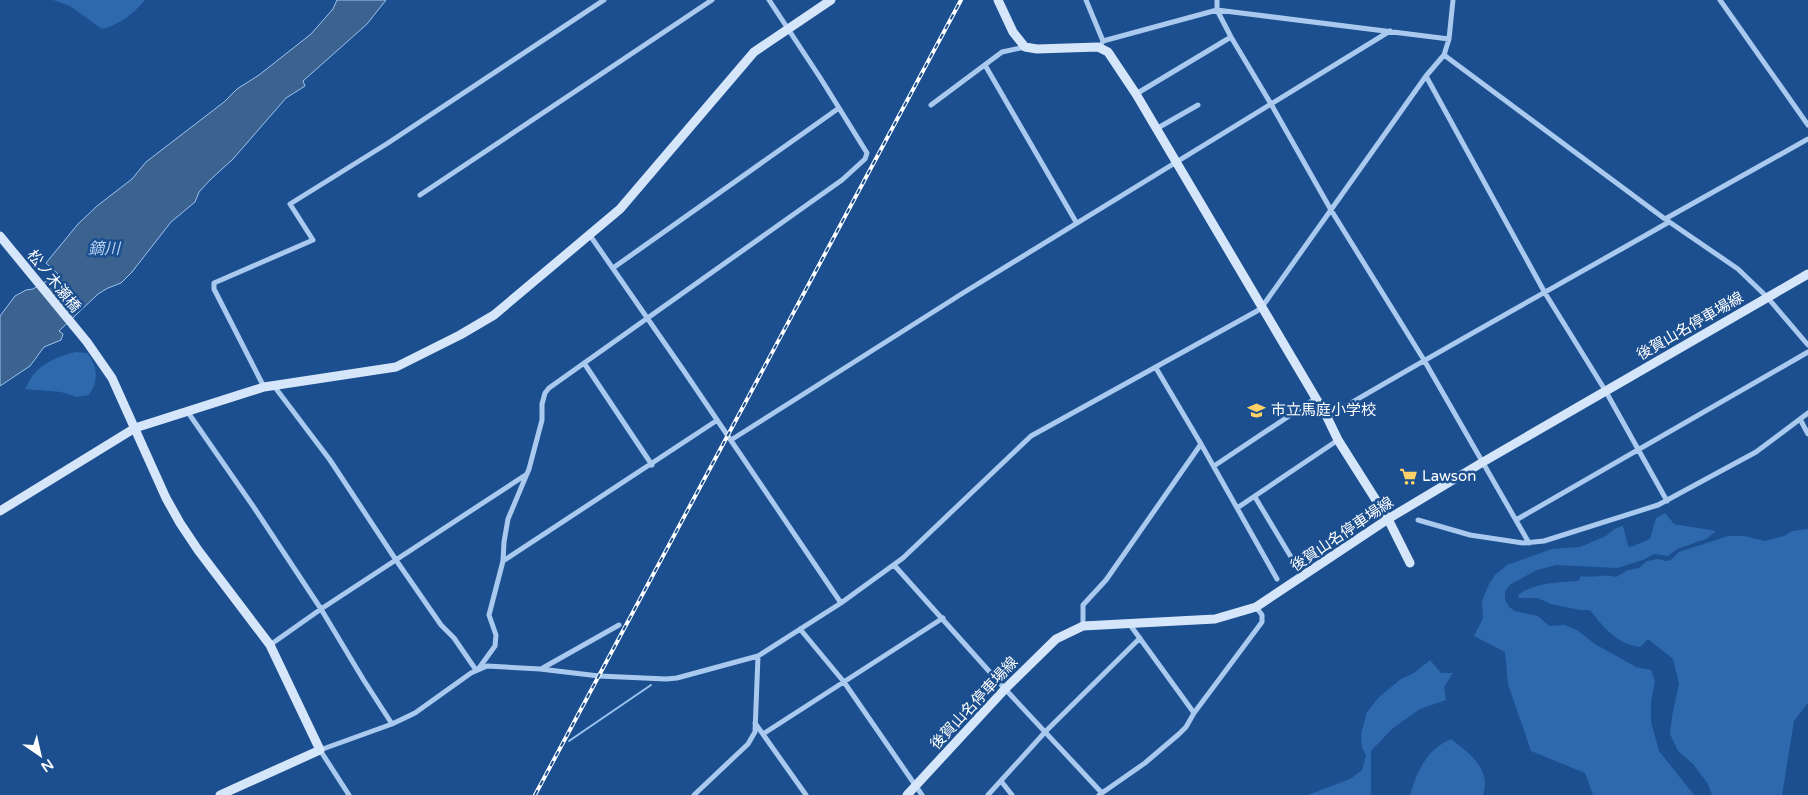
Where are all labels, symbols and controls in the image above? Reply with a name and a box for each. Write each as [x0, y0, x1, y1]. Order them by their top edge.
water label: 鏑川 [88, 239, 122, 259]
street label: 松ノ木瀬橋 [23, 246, 85, 316]
street label: 後賀山名停車場線 [1634, 288, 1746, 364]
school or university icon: 市立馬庭小学校 [1247, 400, 1267, 420]
place label: 市立馬庭小学校 [1271, 401, 1376, 419]
supermarket icon: Lawson [1398, 466, 1418, 486]
place label: Lawson [1422, 467, 1476, 485]
street label: 後賀山名停車場線 [1287, 493, 1397, 575]
street label: 後賀山名停車場線 [926, 653, 1022, 753]
north arrow [15, 730, 65, 780]
text: N [38, 755, 56, 776]

